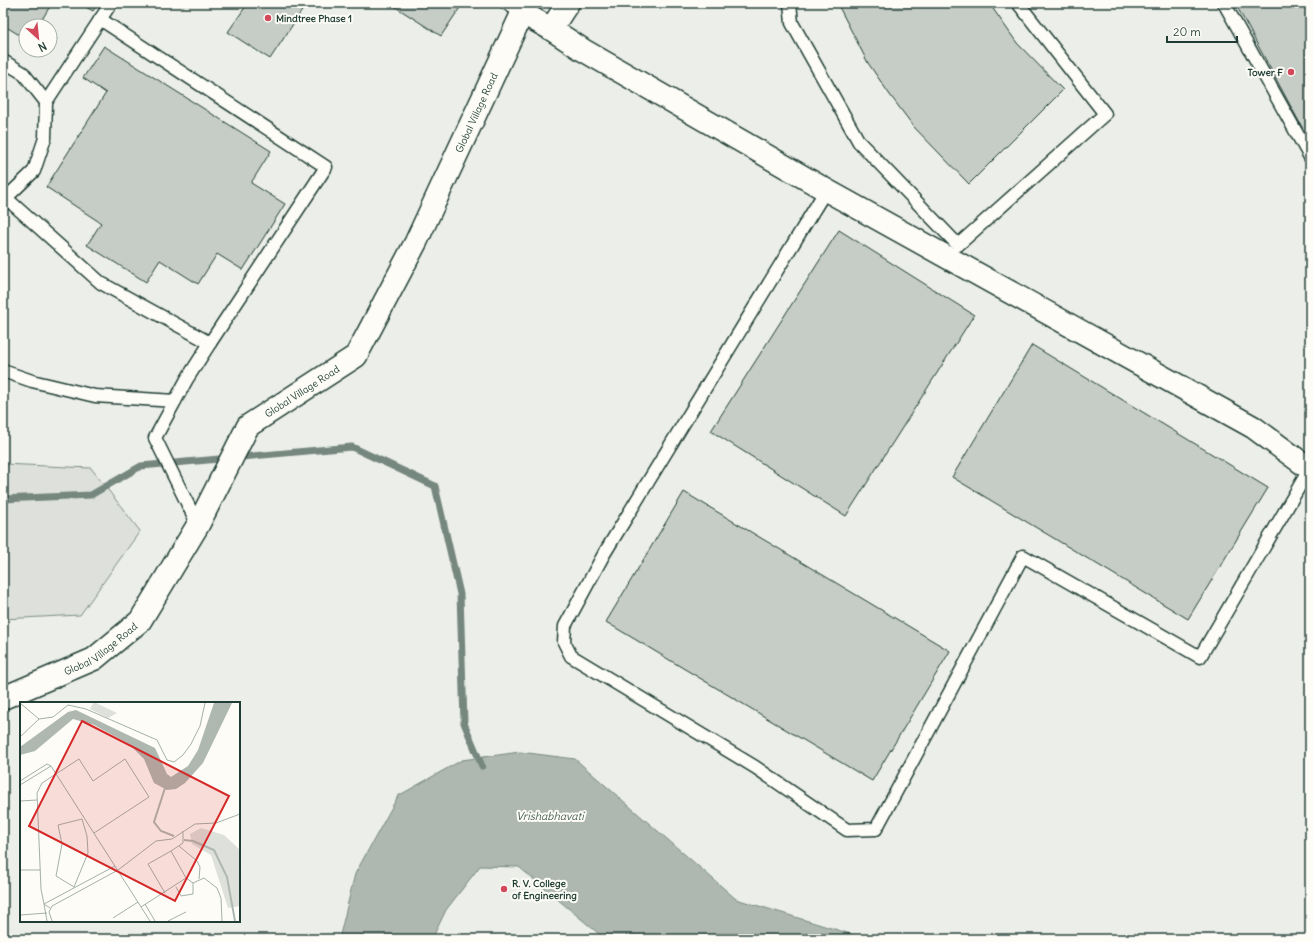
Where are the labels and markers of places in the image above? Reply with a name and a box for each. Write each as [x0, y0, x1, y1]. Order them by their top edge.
place label: Mindtree Phase 1 [276, 12, 352, 25]
marker: Mindtree Phase 1 [263, 13, 273, 23]
place label: Tower F [1247, 66, 1283, 79]
marker: Tower F [1286, 67, 1296, 77]
place label: R. V. College of Engineering [512, 877, 577, 902]
marker: R. V. College of Engineering [499, 884, 509, 894]

